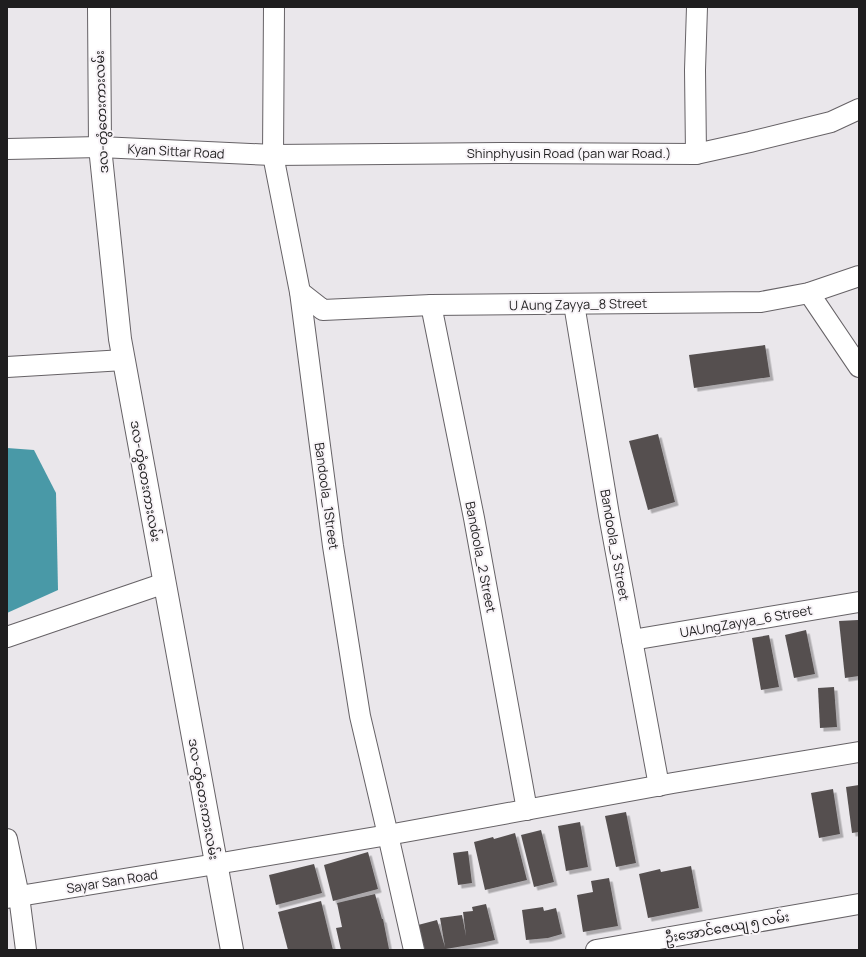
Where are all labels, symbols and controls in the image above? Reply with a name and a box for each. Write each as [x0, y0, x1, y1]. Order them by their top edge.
street label: ဒလ-တွံတေးကားလမ်း [90, 50, 114, 174]
street label: Kyan Sittar Road [127, 139, 225, 163]
street label: Shinphyusin Road (pan war Road.) [467, 144, 671, 162]
street label: U Aung Zayya_8 Street [509, 294, 647, 314]
street label: ဒလ-တွံတေးကားလမ်း [124, 419, 166, 544]
street label: Bandoola_1Street [311, 441, 343, 551]
street label: Bandoola_3 Street [596, 488, 634, 602]
street label: Bandoola_2 Street [461, 500, 501, 614]
street label: UAUngZayya_6 Street [678, 600, 814, 642]
street label: ဒလ-တွံတေးကားလမ်း [182, 737, 224, 862]
street label: Sayar San Road [65, 865, 159, 897]
street label: ဦးအောင်ဇေယျ ၅ လမ်း [663, 907, 791, 949]

